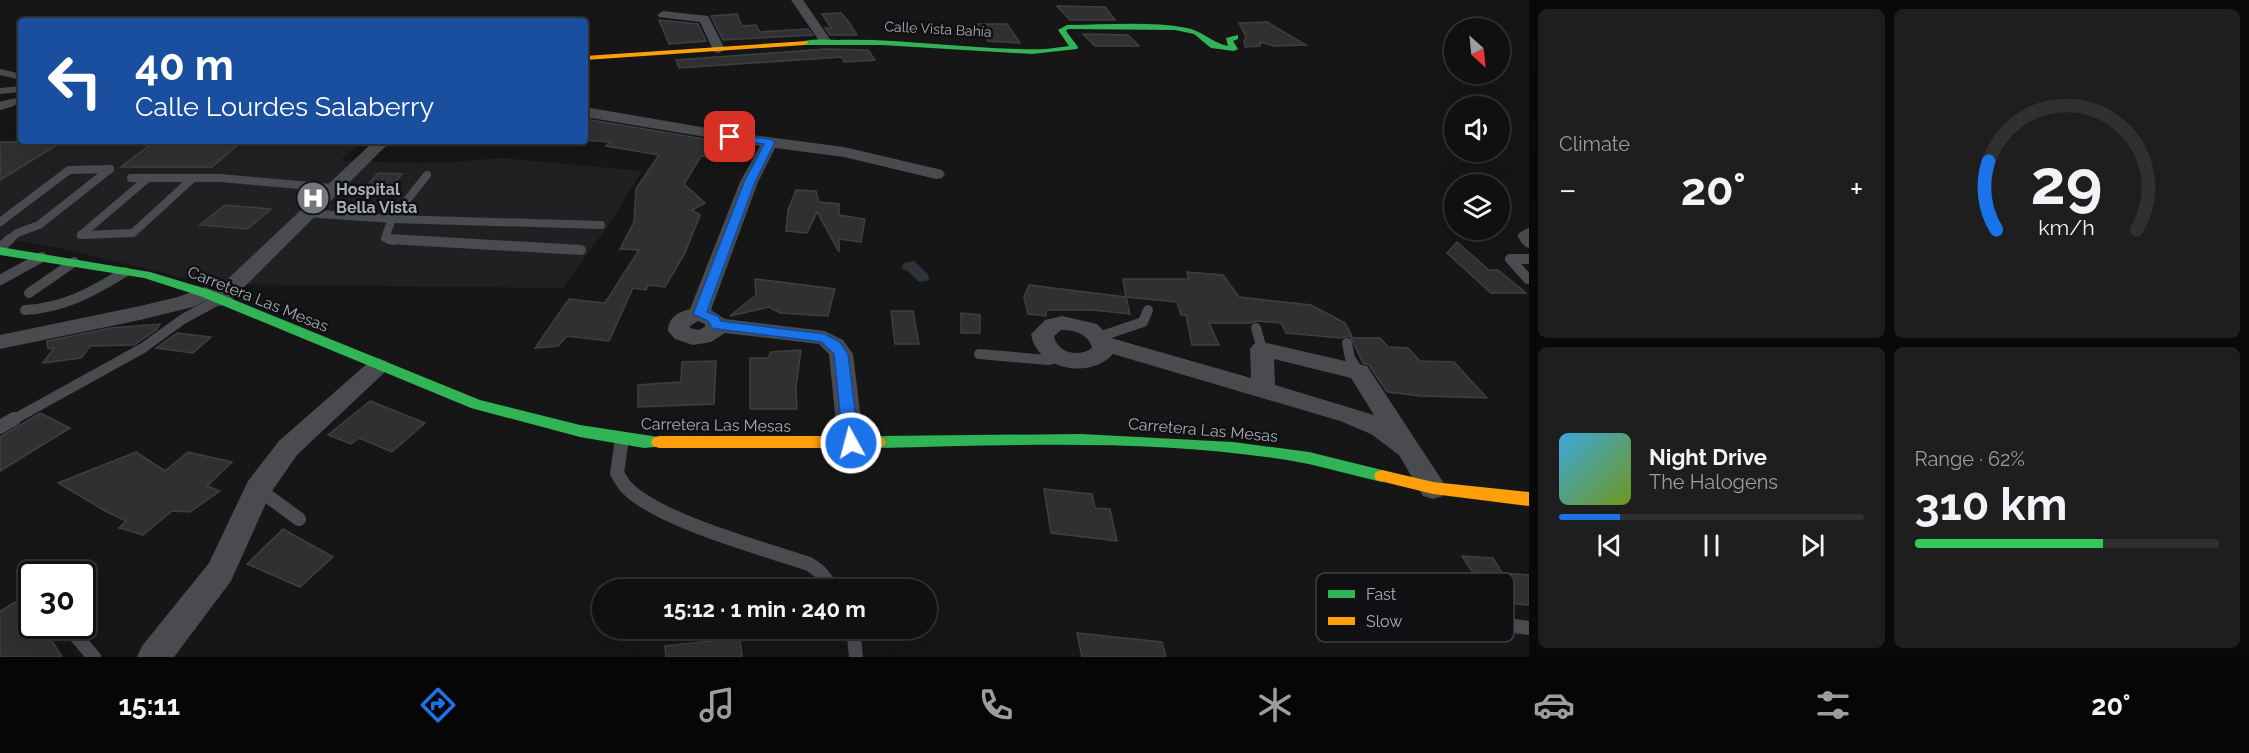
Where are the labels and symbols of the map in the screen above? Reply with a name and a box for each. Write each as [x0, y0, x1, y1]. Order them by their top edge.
street label: Calle Vista Bahía [884, 18, 992, 40]
north arrow [1444, 18, 1510, 84]
pin [704, 111, 755, 162]
hospital icon: Hospital Bella Vista [295, 180, 331, 216]
place label: Hospital Bella Vista [336, 180, 417, 217]
street label: Carretera Las Mesas [185, 262, 331, 336]
position arrow [819, 411, 883, 475]
street label: Carretera Las Mesas [641, 414, 792, 436]
street label: Carretera Las Mesas [1127, 414, 1279, 446]
speed limit sign: 30 [18, 561, 96, 639]
legend [1316, 573, 1514, 642]
text: Fast [1366, 585, 1397, 604]
text: Slow [1366, 612, 1402, 631]

